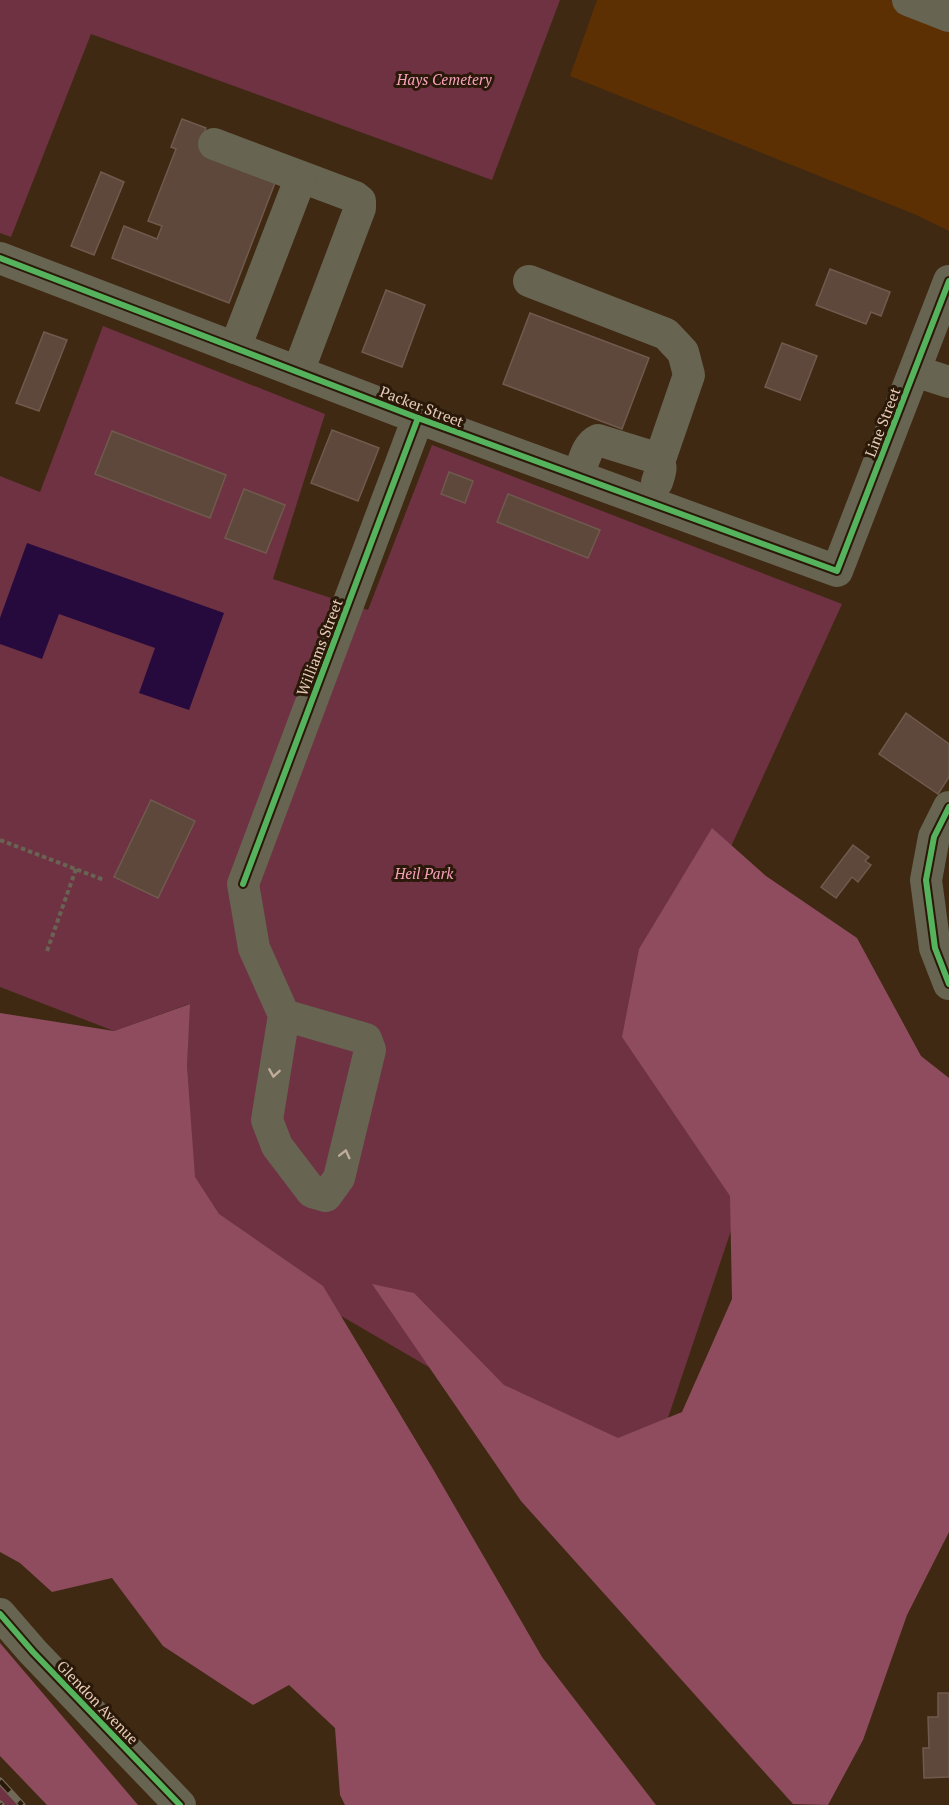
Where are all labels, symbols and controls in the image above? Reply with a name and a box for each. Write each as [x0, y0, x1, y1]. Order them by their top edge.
park label: Hays Cemetery [396, 69, 493, 89]
street label: Packer Street [377, 381, 467, 431]
street label: Line Street [860, 384, 905, 460]
street label: Williams Street [291, 595, 347, 699]
park label: Heil Park [393, 863, 454, 883]
one-way arrow [269, 1068, 281, 1078]
one-way arrow [338, 1149, 351, 1159]
street label: Glendon Avenue [53, 1656, 143, 1748]

